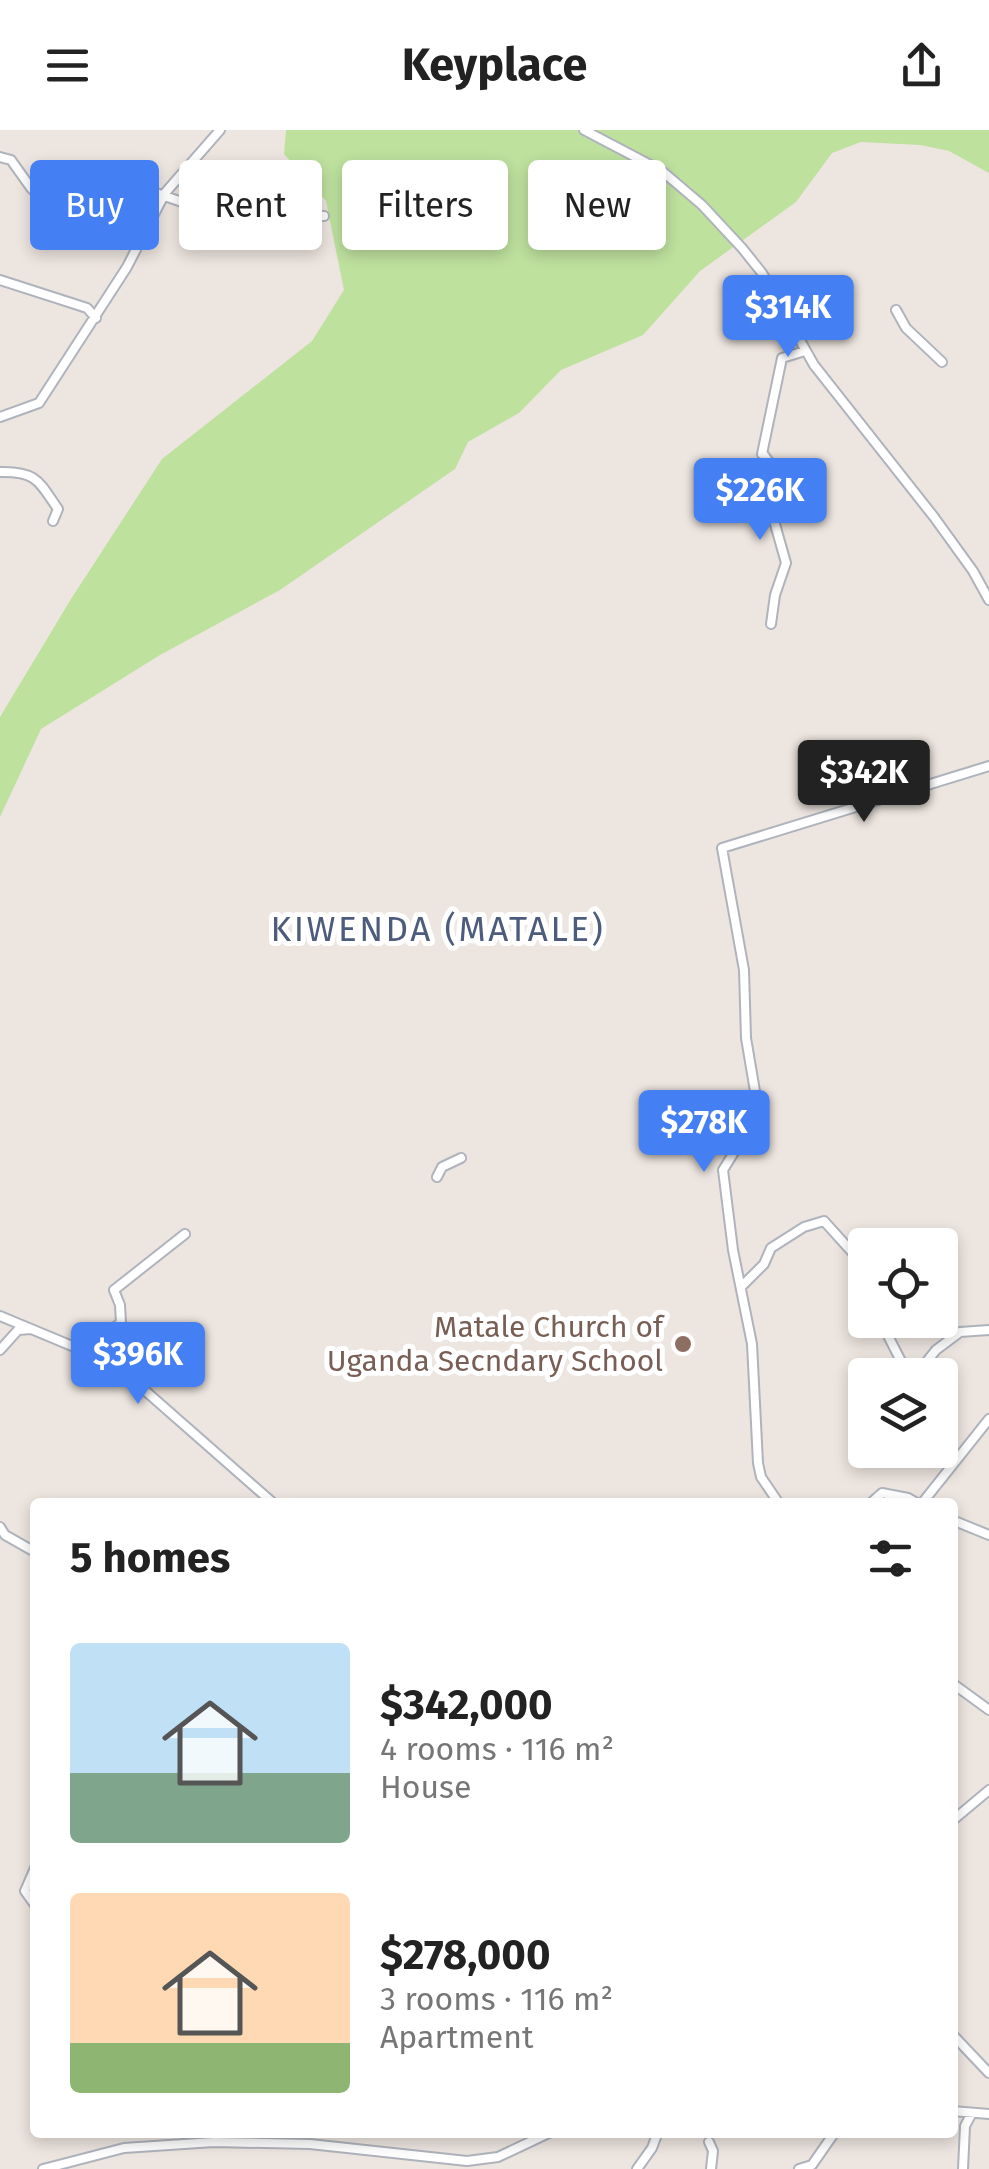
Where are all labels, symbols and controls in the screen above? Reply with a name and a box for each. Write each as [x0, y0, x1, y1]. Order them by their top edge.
icon: menu [40, 38, 95, 93]
text: Keyplace [402, 38, 587, 92]
icon: share [894, 38, 949, 93]
chip: Buy [30, 160, 159, 250]
chip: Rent [179, 160, 322, 250]
chip: Filters [342, 160, 508, 250]
chip: New [528, 160, 666, 250]
pin: $314K [718, 275, 858, 360]
text: $314K [745, 288, 831, 326]
pin: $226K [690, 458, 830, 543]
text: $226K [716, 471, 804, 509]
pin: $342K [794, 740, 934, 825]
text: $342K [820, 753, 908, 791]
district label: KIWENDA (MATALE) [271, 908, 605, 950]
pin: $278K [634, 1090, 774, 1175]
text: $278K [661, 1103, 747, 1141]
map controls [848, 1228, 958, 1468]
button: locate [848, 1228, 958, 1338]
place label: Matale Church of Uganda Secndary School [327, 1309, 665, 1379]
pin: $396K [68, 1322, 208, 1407]
marker: Matale Church of Uganda Secndary School [672, 1333, 694, 1355]
text: $396K [93, 1335, 183, 1373]
button: layers [848, 1358, 958, 1468]
icon: filters [863, 1531, 918, 1586]
text: 5 homes [70, 1533, 230, 1583]
text: $342,000 [380, 1680, 553, 1730]
icon: home [150, 1683, 270, 1803]
text: 4 rooms · 116 m² [380, 1730, 614, 1768]
text: House [380, 1768, 471, 1806]
text: $278,000 [380, 1930, 550, 1980]
icon: home [150, 1933, 270, 2053]
text: 3 rooms · 116 m² [380, 1980, 613, 2018]
text: Apartment [380, 2018, 534, 2056]

